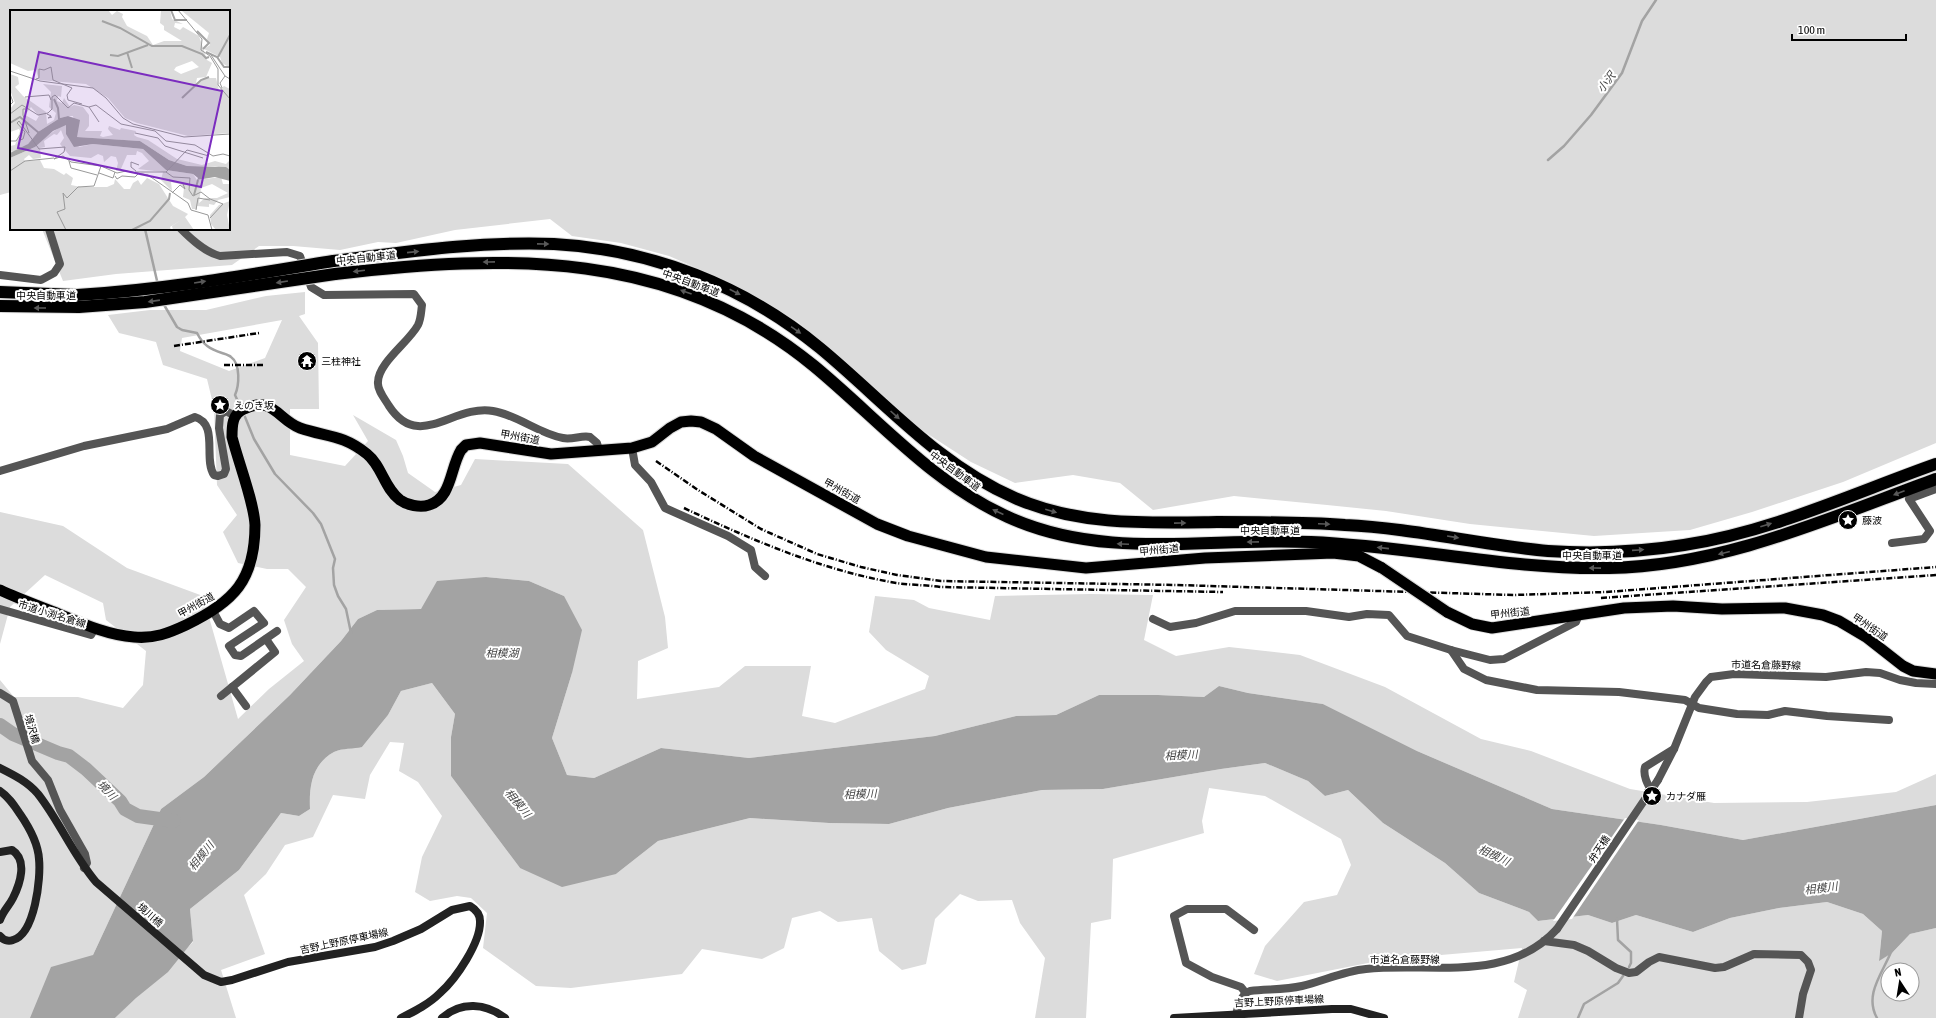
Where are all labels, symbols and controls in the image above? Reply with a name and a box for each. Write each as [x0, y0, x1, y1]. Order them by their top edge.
inset map [10, 10, 230, 230]
scale bar [1792, 16, 1906, 42]
text: 100 m [1798, 23, 1825, 37]
water label: 小沢 [1595, 68, 1619, 94]
one-way arrow [537, 241, 550, 247]
one-way arrow [407, 248, 419, 255]
street label: 中央自動車道 [336, 249, 396, 267]
one-way arrow [482, 259, 495, 265]
one-way arrow [353, 268, 366, 274]
street label: 中央自動車道 [661, 268, 721, 298]
one-way arrow [194, 279, 206, 285]
one-way arrow [276, 279, 288, 285]
one-way arrow [679, 289, 691, 295]
one-way arrow [729, 289, 741, 295]
street label: 中央自動車道 [16, 290, 76, 301]
one-way arrow [148, 298, 160, 304]
one-way arrow [33, 305, 46, 311]
one-way arrow [791, 326, 802, 334]
temple icon: 三柱神社 [296, 350, 318, 372]
place label: 三柱神社 [321, 356, 361, 367]
place icon: えのき坂 [209, 394, 231, 416]
place label: えのき坂 [234, 400, 274, 411]
one-way arrow [890, 410, 899, 419]
street label: 甲州街道 [499, 428, 541, 446]
street label: 中央自動車道 [927, 449, 983, 493]
street label: 甲州街道 [822, 476, 862, 506]
one-way arrow [1893, 490, 1905, 496]
one-way arrow [1046, 508, 1058, 514]
one-way arrow [992, 509, 1003, 515]
place icon: 藤波 [1837, 509, 1859, 531]
place label: 藤波 [1862, 515, 1882, 526]
one-way arrow [1174, 520, 1187, 526]
one-way arrow [1318, 521, 1331, 527]
one-way arrow [1760, 522, 1772, 528]
street label: 中央自動車道 [1240, 525, 1300, 536]
one-way arrow [1447, 534, 1459, 540]
one-way arrow [1246, 539, 1259, 545]
one-way arrow [1116, 541, 1129, 547]
street label: 甲州街道 [1139, 543, 1179, 557]
one-way arrow [1376, 545, 1389, 551]
one-way arrow [1632, 546, 1644, 553]
street label: 中央自動車道 [1562, 550, 1622, 561]
one-way arrow [1717, 550, 1730, 556]
one-way arrow [1588, 565, 1601, 571]
street label: 甲州街道 [176, 590, 216, 620]
street label: 市道小渕名倉線 [17, 599, 87, 629]
street label: 甲州街道 [1490, 605, 1530, 621]
street label: 甲州街道 [1850, 611, 1890, 643]
water label: 相模湖 [486, 647, 520, 659]
street label: 市道名倉藤野線 [1731, 659, 1801, 671]
street label: 境沢橋 [23, 713, 41, 745]
water label: 相模川 [1164, 748, 1199, 762]
water label: 境川 [95, 778, 120, 803]
place icon: カナダ雁 [1641, 785, 1663, 807]
water label: 相模川 [503, 787, 534, 820]
water label: 相模川 [843, 787, 878, 801]
place label: カナダ雁 [1666, 791, 1706, 802]
street label: 弁天橋 [1586, 833, 1612, 865]
water label: 相模川 [186, 839, 217, 873]
water label: 相模川 [1477, 843, 1512, 868]
water label: 相模川 [1804, 880, 1839, 896]
street label: 境川橋 [135, 901, 165, 929]
street label: 吉野上野原停車場線 [299, 926, 389, 956]
street label: 市道名倉藤野線 [1370, 954, 1440, 965]
north arrow [1880, 962, 1920, 1002]
text: N [1893, 966, 1902, 979]
street label: 吉野上野原停車場線 [1234, 993, 1324, 1009]

